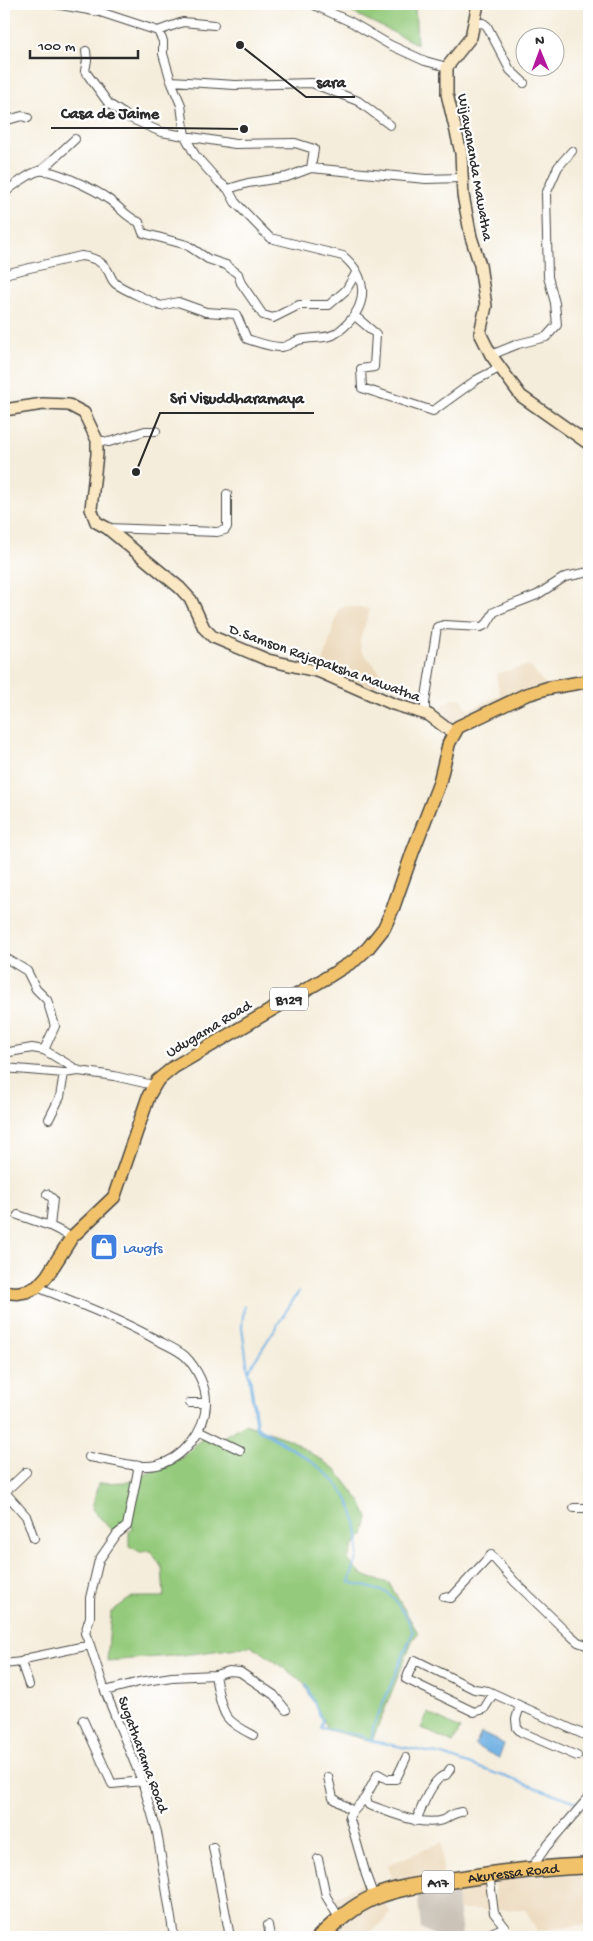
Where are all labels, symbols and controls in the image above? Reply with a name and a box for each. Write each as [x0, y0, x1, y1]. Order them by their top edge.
scale bar [30, 28, 138, 60]
north arrow [516, 28, 566, 78]
text: N [535, 33, 545, 50]
text: 100 m [37, 38, 76, 56]
callout: sara [306, 66, 355, 97]
text: sara [316, 75, 347, 94]
street label: Wijayananda Mawatha [452, 92, 496, 243]
callout: Casa de Jaime [51, 97, 169, 128]
text: Casa de Jaime [60, 106, 160, 125]
callout: Sri Visuddharamaya [160, 382, 314, 413]
text: Sri Visuddharamaya [170, 391, 305, 410]
street label: D.Samson Rajapaksha Mawatha [225, 620, 423, 707]
road number: B129 [270, 988, 308, 1011]
street label: Udugama Road [163, 996, 256, 1062]
shop icon: Laugfs [89, 1232, 119, 1262]
place label: Laugfs [123, 1240, 163, 1258]
street label: Sugatharama Road [113, 1694, 172, 1816]
street label: Akuressa Road [467, 1860, 560, 1889]
road number: A17 [422, 1870, 454, 1894]

